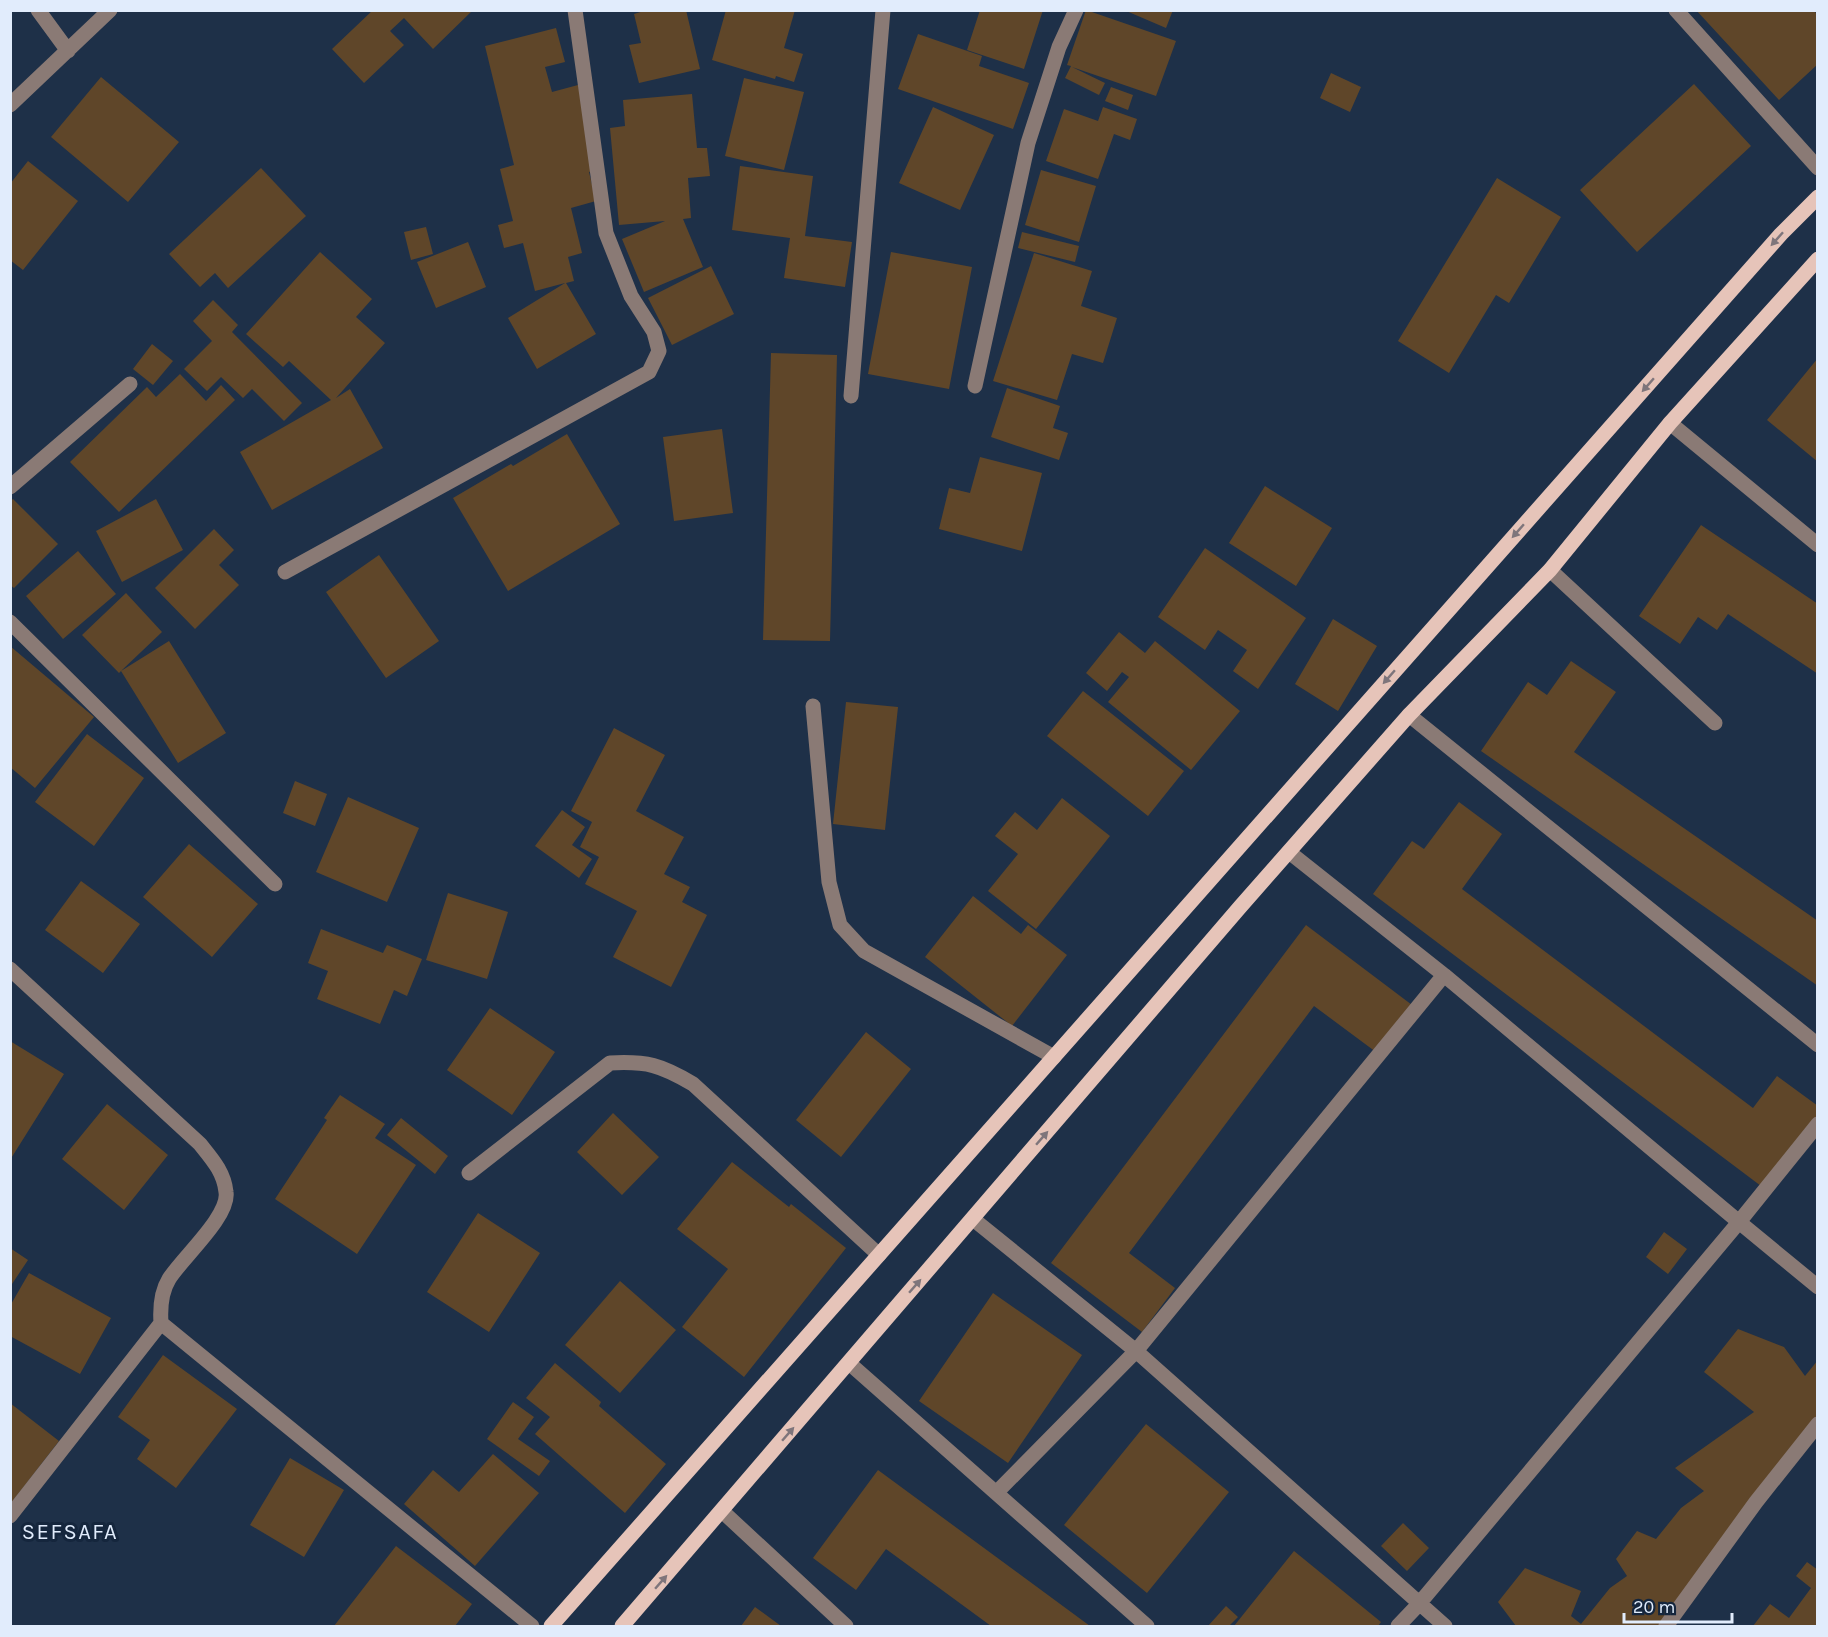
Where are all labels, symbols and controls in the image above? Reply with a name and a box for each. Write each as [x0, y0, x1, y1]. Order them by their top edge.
one-way arrow [1771, 231, 1784, 246]
one-way arrow [1642, 377, 1655, 392]
one-way arrow [1512, 523, 1525, 538]
one-way arrow [1383, 669, 1396, 684]
one-way arrow [1035, 1131, 1049, 1146]
one-way arrow [908, 1279, 921, 1294]
one-way arrow [781, 1427, 794, 1442]
district label: SEFSAFA [22, 1519, 118, 1545]
one-way arrow [654, 1574, 667, 1590]
scale bar [1624, 1586, 1732, 1624]
text: 20 m [1633, 1596, 1675, 1618]

